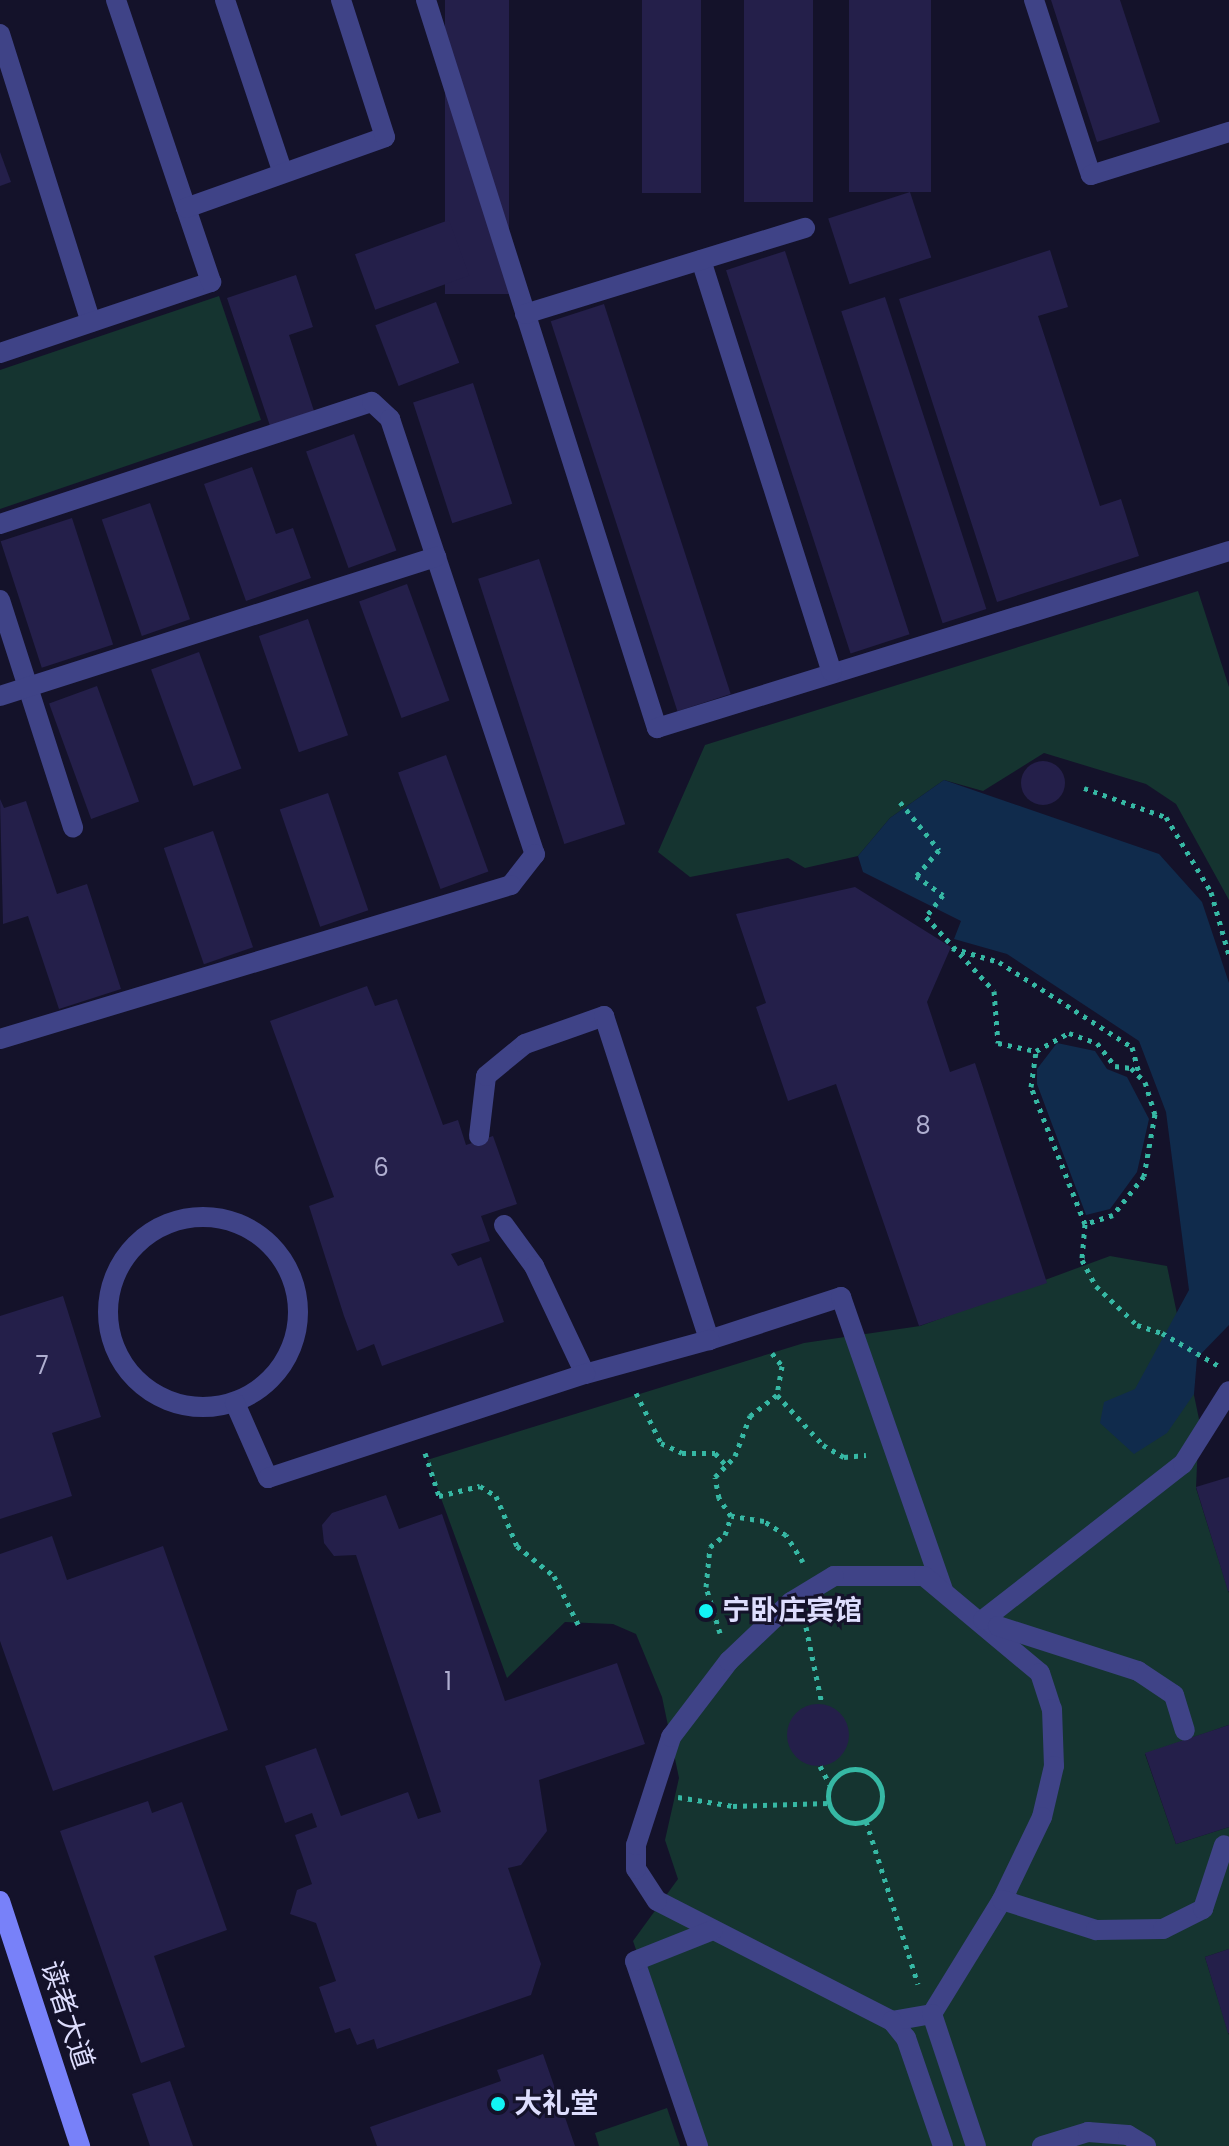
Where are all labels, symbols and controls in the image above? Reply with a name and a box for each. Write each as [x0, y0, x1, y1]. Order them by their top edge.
house number: 8 [915, 1112, 931, 1140]
house number: 6 [373, 1154, 389, 1182]
house number: 7 [35, 1352, 49, 1380]
place label: 宁卧庄宾馆 [722, 1594, 862, 1628]
marker: 宁卧庄宾馆 [697, 1602, 715, 1620]
house number: 1 [444, 1668, 452, 1696]
street label: 读者大道 [34, 1957, 100, 2073]
place label: 大礼堂 [514, 2087, 598, 2121]
marker: 大礼堂 [489, 2095, 507, 2113]

